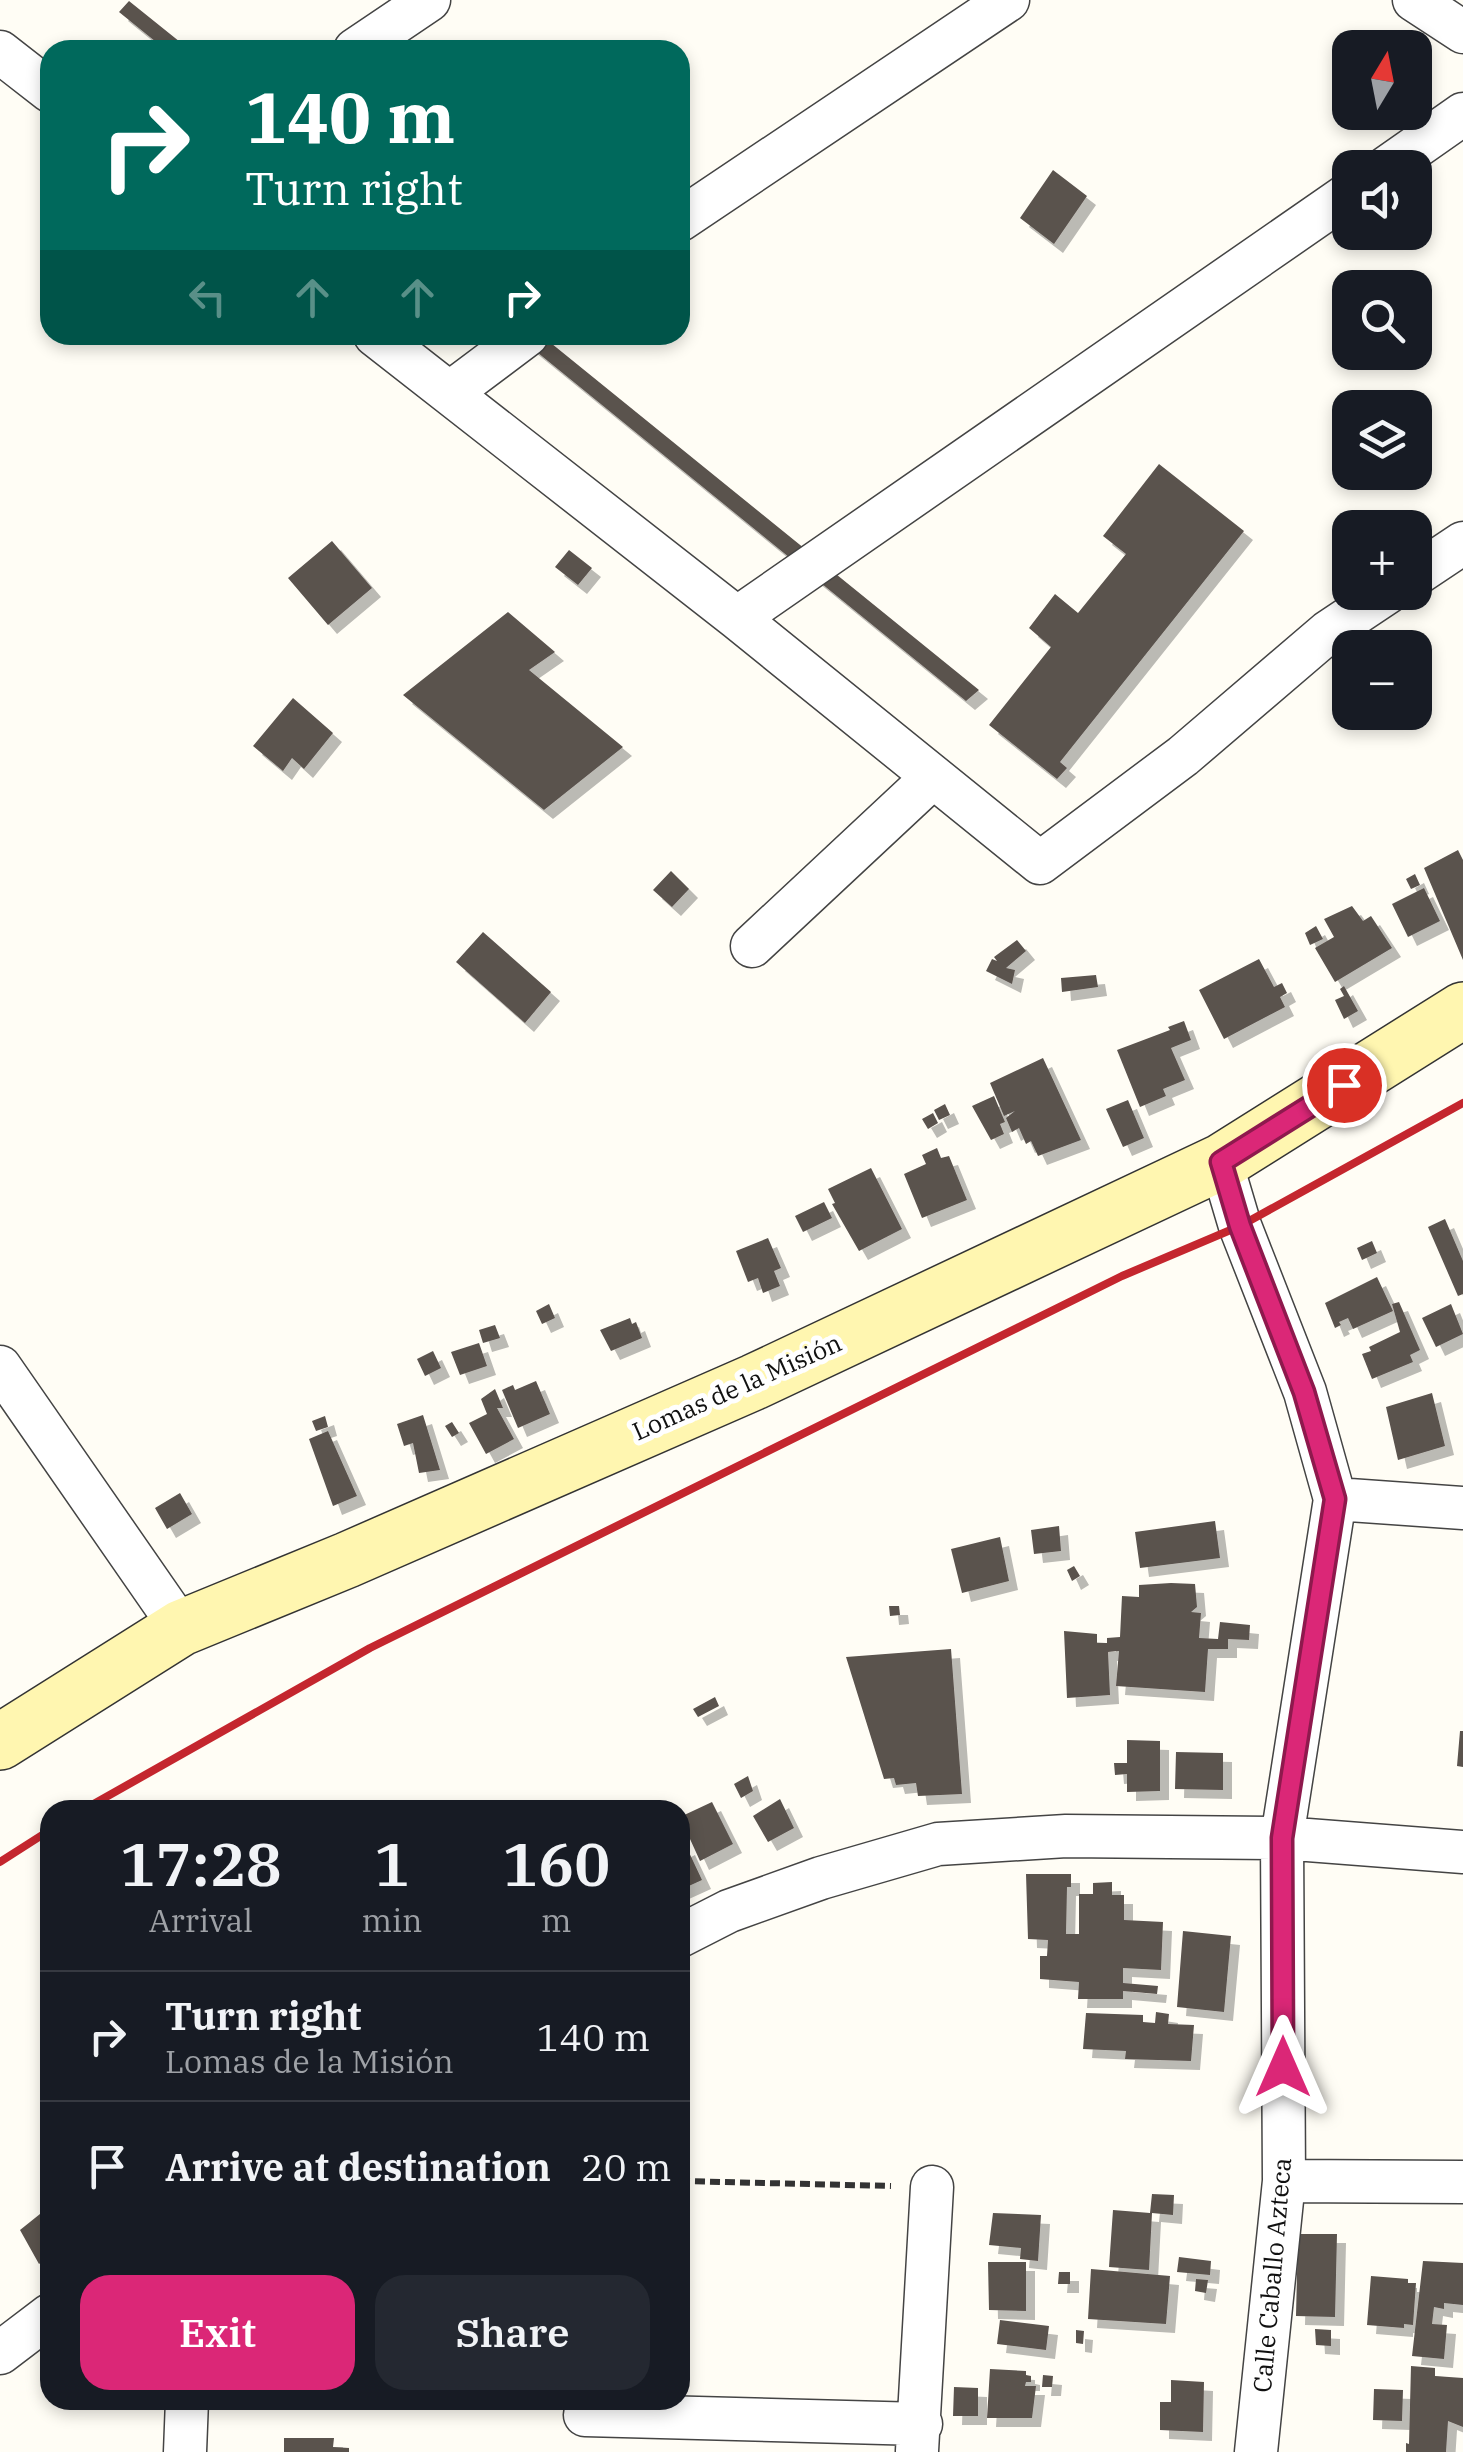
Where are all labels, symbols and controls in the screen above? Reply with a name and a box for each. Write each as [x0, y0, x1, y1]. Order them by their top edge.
north arrow [1332, 30, 1432, 130]
map controls [1332, 30, 1432, 730]
text: 140 m [245, 71, 455, 162]
icon: right [80, 80, 210, 210]
button: sound [1332, 150, 1432, 250]
text: Turn right [245, 159, 463, 217]
icon: left [180, 270, 235, 325]
icon: ahead [285, 270, 340, 325]
icon: ahead [390, 270, 445, 325]
icon: right [495, 270, 550, 325]
button: search [1332, 270, 1432, 370]
button: layers [1332, 390, 1432, 490]
button: + [1332, 510, 1432, 610]
button: − [1332, 630, 1432, 730]
pin [1302, 1043, 1387, 1128]
icon: arrive [1317, 1058, 1372, 1113]
street label: Lomas de la Misión [627, 1326, 847, 1447]
text: 17:28 [120, 1824, 282, 1903]
text: 1 [374, 1824, 410, 1903]
text: 160 [502, 1824, 610, 1903]
text: Arrival [149, 1899, 253, 1941]
text: min [361, 1899, 422, 1941]
text: m [541, 1899, 571, 1941]
text: Turn right [165, 1991, 361, 2040]
icon: right [80, 2009, 135, 2064]
text: 140 m [537, 2012, 650, 2061]
position arrow [1231, 2015, 1335, 2119]
text: Lomas de la Misión [165, 2040, 454, 2082]
icon: arrive [80, 2139, 135, 2194]
text: Arrive at destination [165, 2142, 551, 2191]
text: 20 m [581, 2142, 672, 2191]
street label: Calle Caballo Azteca [1245, 2156, 1298, 2394]
button: Exit [80, 2275, 355, 2390]
button: Share [375, 2275, 650, 2390]

